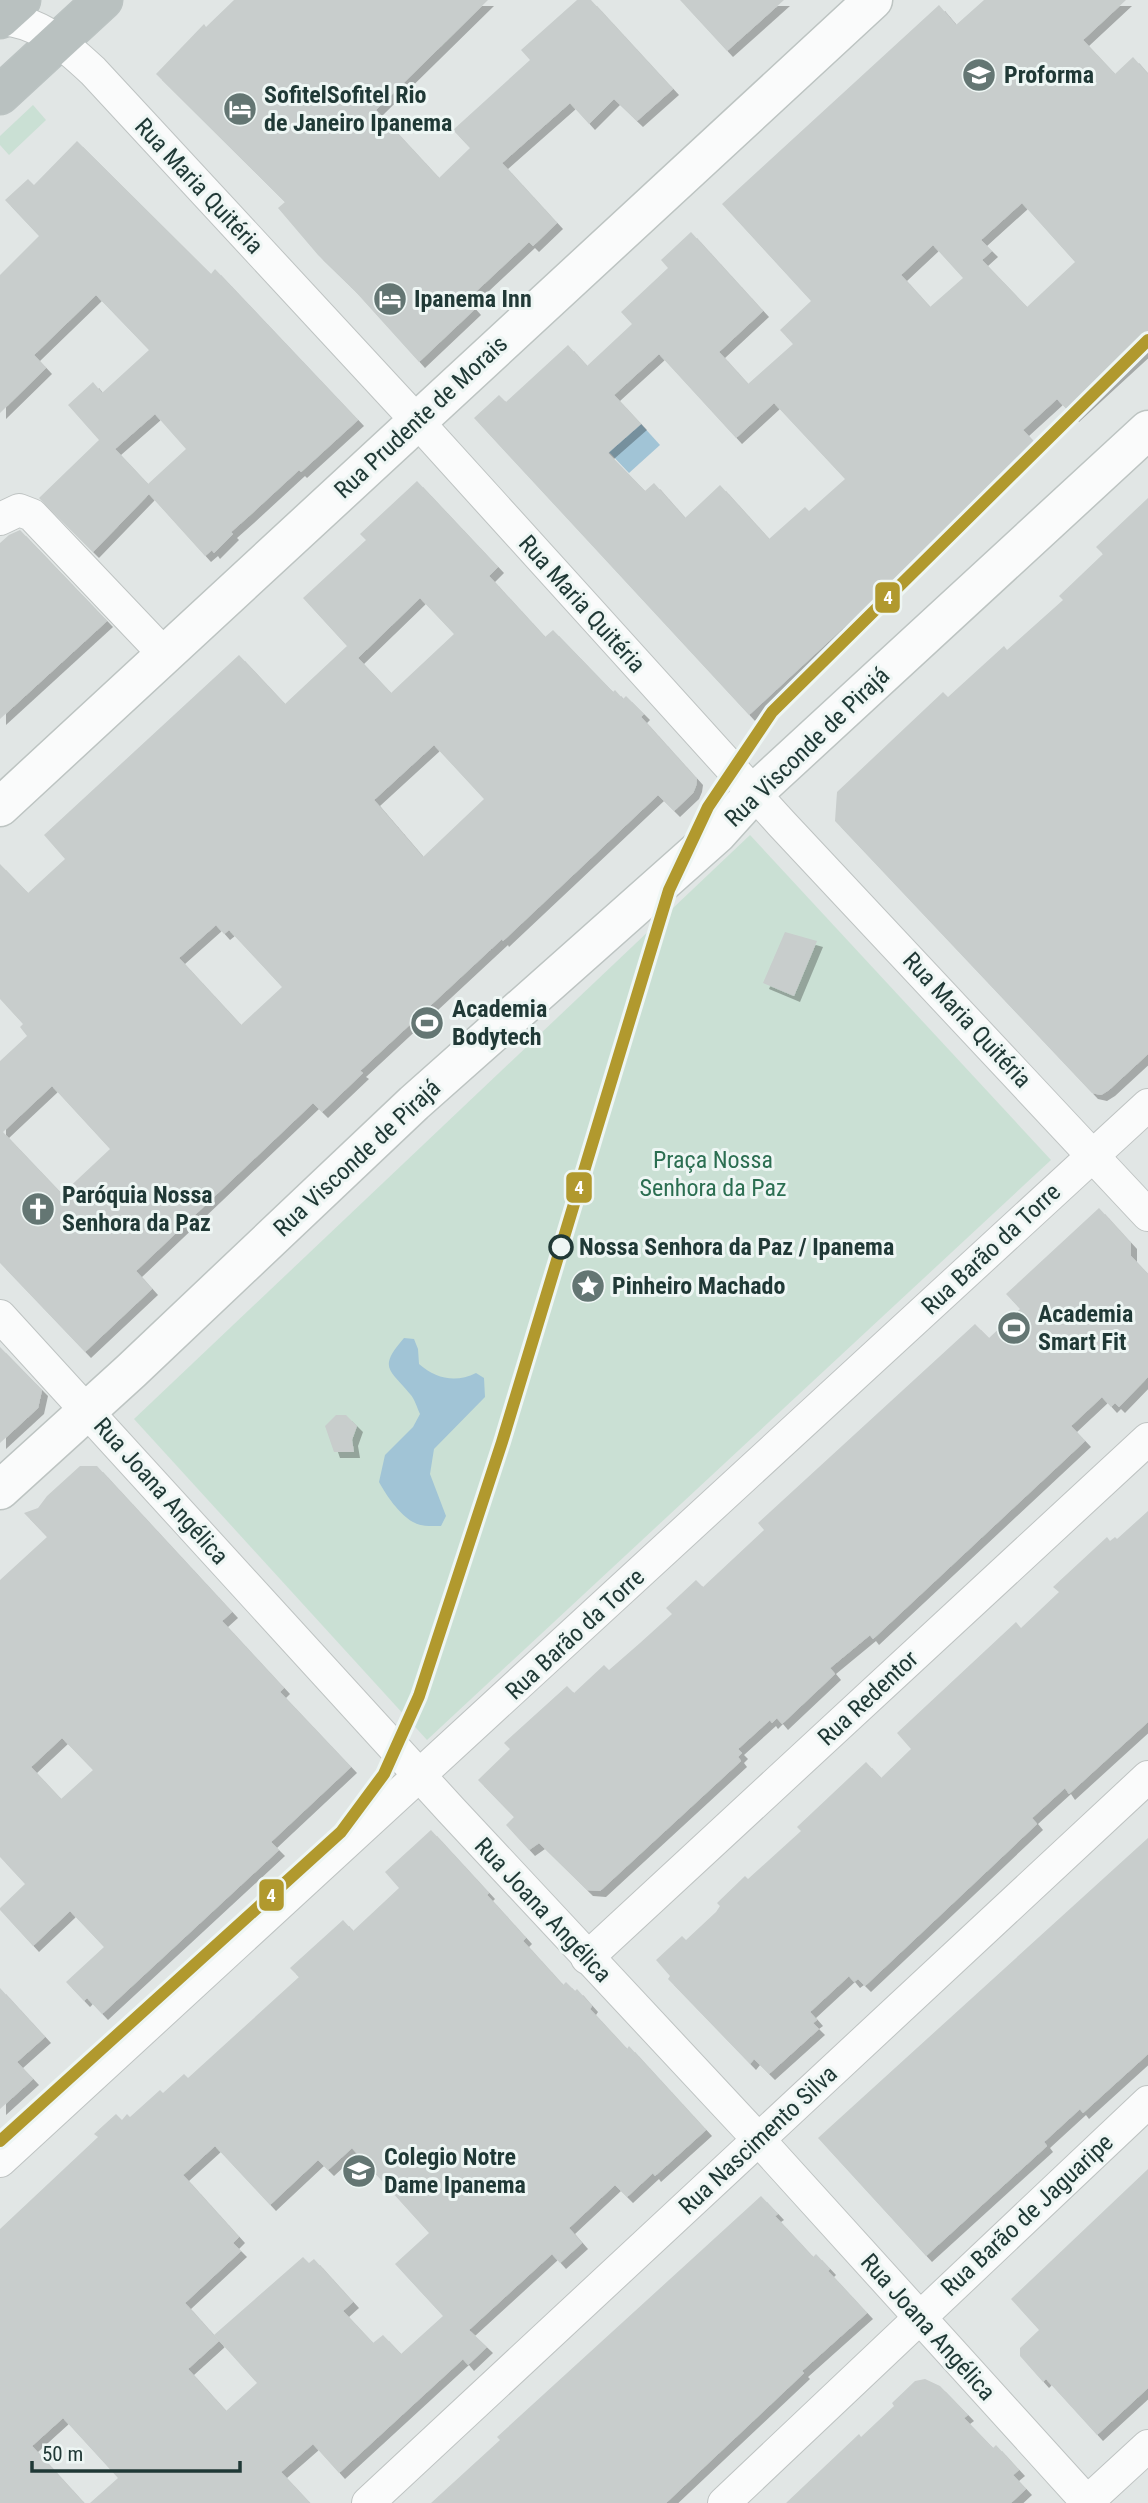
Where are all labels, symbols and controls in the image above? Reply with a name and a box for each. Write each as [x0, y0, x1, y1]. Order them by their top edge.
school or university icon: Proforma [960, 56, 998, 94]
place label: Proforma [1004, 61, 1094, 89]
place label: SofitelSofitel Rio de Janeiro Ipanema [264, 81, 452, 137]
hotel icon: SofitelSofitel Rio de Janeiro Ipanema [221, 90, 259, 128]
street label: Rua Maria Quitéria [129, 112, 269, 260]
hotel icon: Ipanema Inn [371, 280, 409, 318]
place label: Ipanema Inn [414, 285, 532, 313]
street label: Rua Prudente de Morais [329, 330, 513, 504]
street label: Rua Maria Quitéria [513, 530, 651, 678]
line badge: 4 [874, 581, 901, 614]
text: 4 [883, 586, 893, 609]
street label: Rua Visconde de Pirajá [719, 661, 895, 833]
street label: Rua Maria Quitéria [897, 946, 1037, 1094]
place label: Academia Bodytech [452, 995, 547, 1051]
sports icon: Academia Bodytech [408, 1004, 446, 1042]
street label: Rua Visconde de Pirajá [268, 1074, 446, 1242]
park label: Praça Nossa Senhora da Paz [640, 1146, 786, 1202]
line badge: 4 [565, 1171, 593, 1204]
text: 4 [574, 1176, 584, 1199]
street label: Rua Barão da Torre [916, 1178, 1066, 1320]
place label: Paróquia Nossa Senhora da Paz [62, 1181, 213, 1237]
church icon: Paróquia Nossa Senhora da Paz [19, 1190, 57, 1228]
place label: Nossa Senhora da Paz / Ipanema [579, 1233, 894, 1261]
marker: Nossa Senhora da Paz / Ipanema [549, 1235, 573, 1259]
place icon: Pinheiro Machado [569, 1267, 607, 1305]
place label: Pinheiro Machado [612, 1272, 785, 1300]
place label: Academia Smart Fit [1038, 1300, 1133, 1356]
sports icon: Academia Smart Fit [995, 1309, 1033, 1347]
street label: Rua Joana Angélica [88, 1412, 234, 1570]
street label: Rua Barão da Torre [500, 1563, 650, 1705]
street label: Rua Redentor [812, 1645, 924, 1751]
street label: Rua Joana Angélica [469, 1832, 617, 1988]
line badge: 4 [258, 1878, 285, 1912]
text: 4 [266, 1884, 276, 1907]
street label: Rua Nascimento Silva [673, 2060, 843, 2220]
street label: Rua Barão de Jaguaripe [935, 2128, 1119, 2302]
place label: Colegio Notre Dame Ipanema [384, 2143, 526, 2199]
school or university icon: Colegio Notre Dame Ipanema [340, 2152, 378, 2190]
street label: Rua Joana Angélica [855, 2248, 1001, 2406]
scale bar [32, 2430, 240, 2474]
text: 50 m [42, 2442, 83, 2466]

